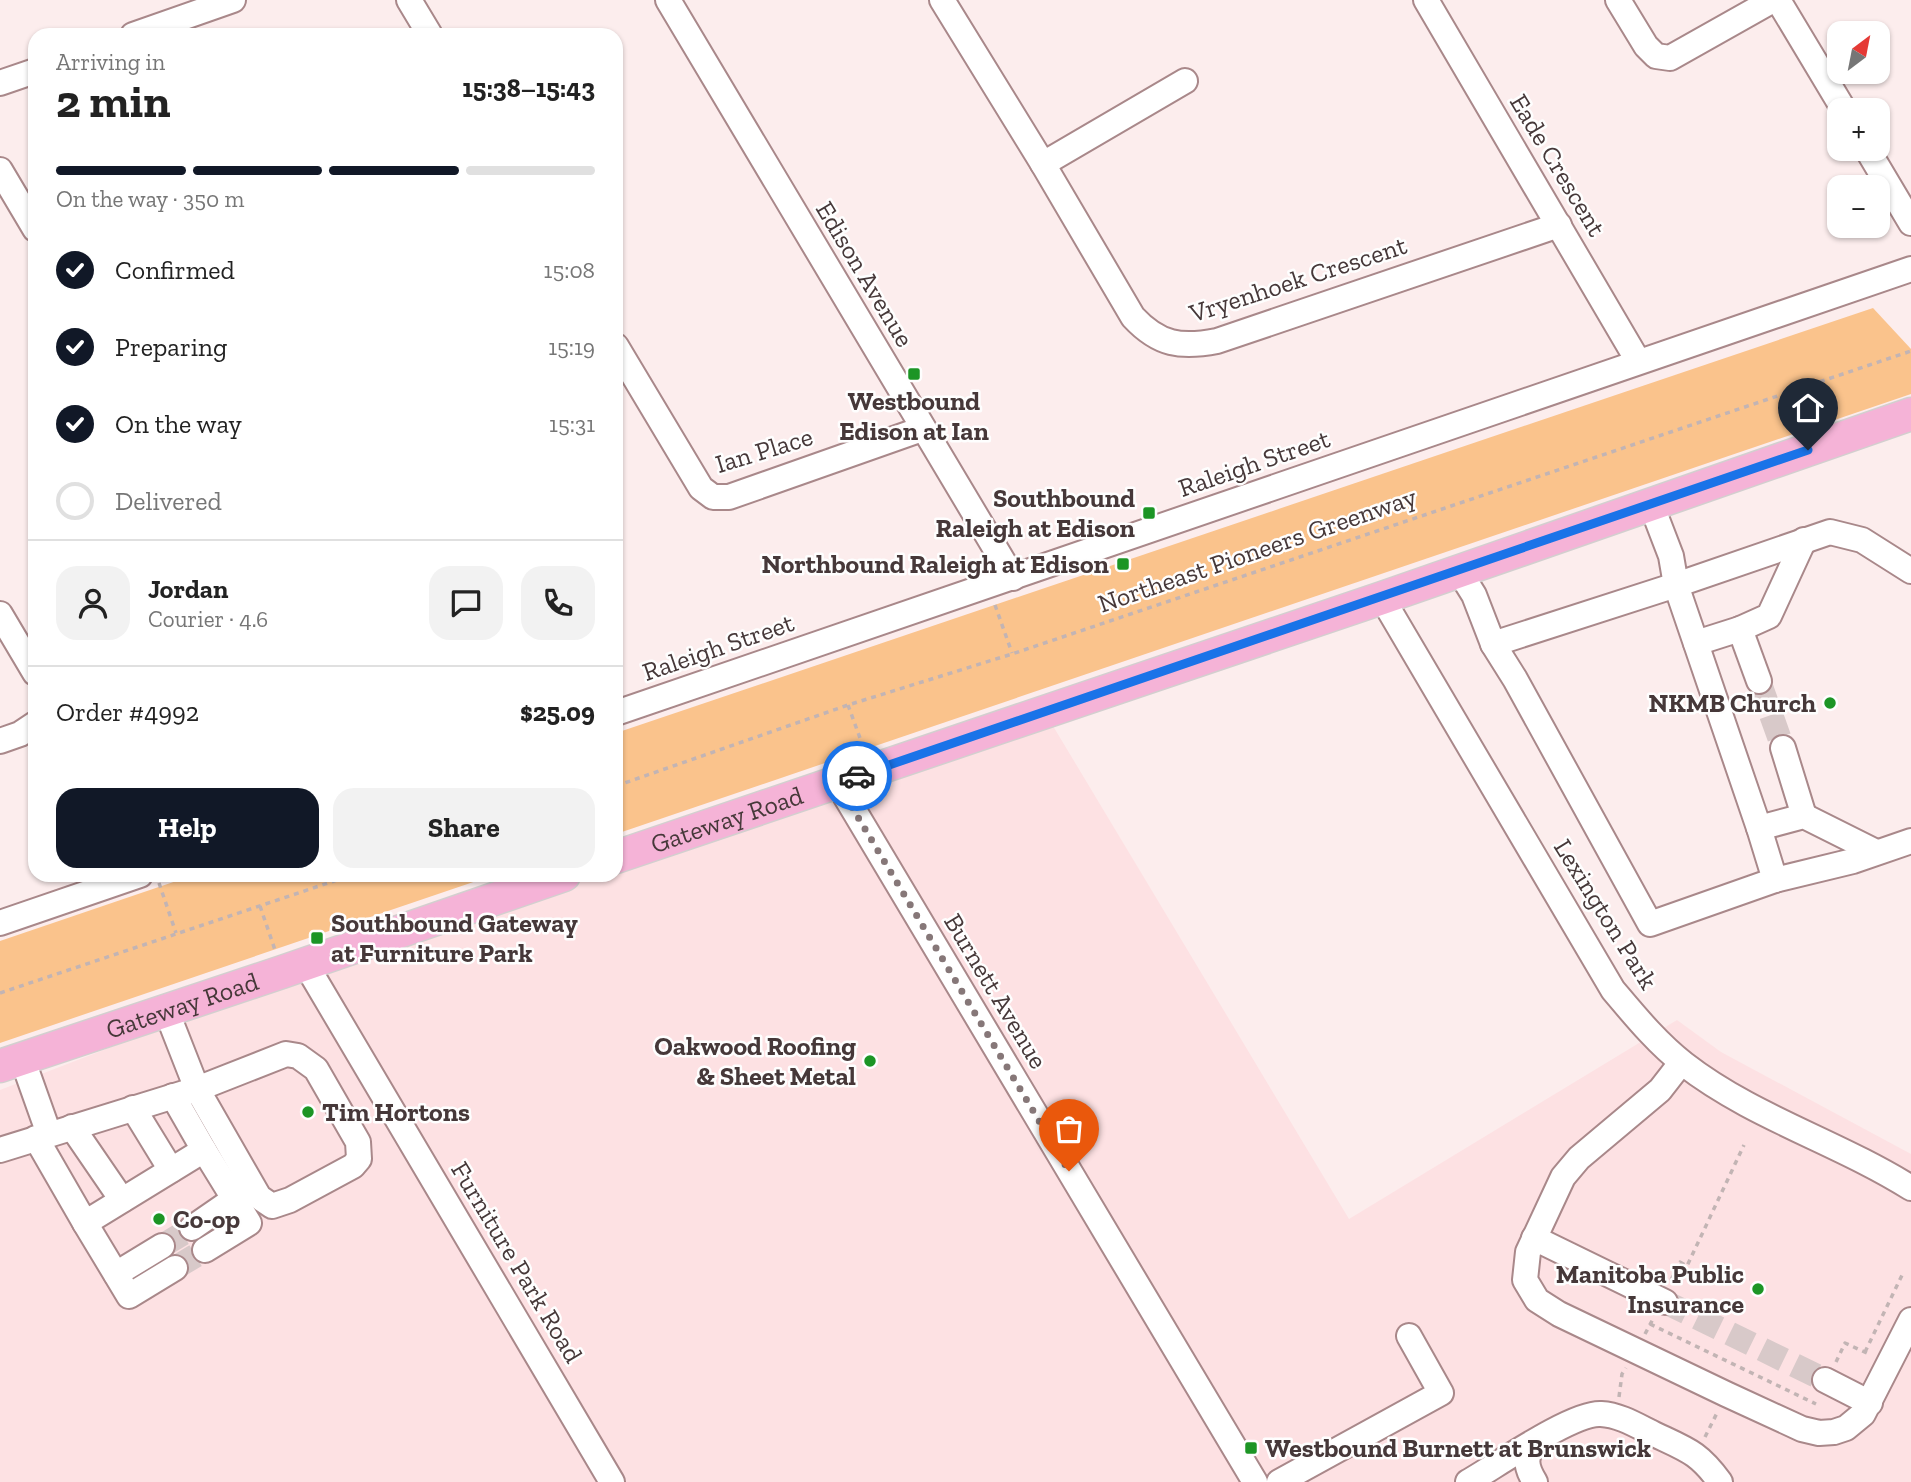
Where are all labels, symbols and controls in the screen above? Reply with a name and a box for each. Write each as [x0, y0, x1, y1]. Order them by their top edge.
north arrow [1827, 21, 1890, 84]
map controls [1827, 21, 1890, 238]
text: Arriving in [56, 48, 165, 76]
text: 15:38–15:43 [462, 72, 595, 104]
text: 2 min [56, 74, 171, 129]
street label: Eade Crescent [1503, 88, 1613, 242]
button: + [1827, 98, 1890, 161]
button: − [1827, 175, 1890, 238]
text: On the way · 350 m [56, 185, 244, 213]
street label: Edison Avenue [809, 195, 921, 353]
street label: Vryenhoek Crescent [1184, 229, 1411, 330]
icon: check [56, 251, 94, 289]
text: Confirmed [115, 254, 235, 286]
text: 15:08 [544, 256, 595, 284]
icon: check [56, 328, 94, 366]
text: Preparing [115, 331, 227, 363]
text: 15:19 [548, 333, 595, 361]
marker: Westbound Edison at Ian [906, 366, 922, 382]
pin [1778, 378, 1838, 450]
place label: Westbound Edison at Ian [839, 385, 989, 447]
icon: home [1789, 389, 1827, 427]
icon: check [56, 405, 94, 443]
text: On the way [115, 408, 242, 440]
text: 15:31 [549, 410, 595, 438]
street label: Ian Place [711, 420, 817, 480]
street label: Raleigh Street [1174, 422, 1334, 504]
street label: Northeast Pioneers Greenway [1093, 480, 1421, 620]
place label: Southbound Raleigh at Edison [935, 482, 1136, 544]
text: Delivered [115, 485, 222, 517]
marker: Southbound Raleigh at Edison [1141, 505, 1157, 521]
place label: Northbound Raleigh at Edison [762, 548, 1110, 580]
marker: Northbound Raleigh at Edison [1115, 556, 1131, 572]
button: person [56, 566, 130, 640]
button: chat [429, 566, 503, 640]
button: phone [521, 566, 595, 640]
text: Jordan [148, 573, 228, 605]
text: Courier · 4.6 [148, 605, 268, 633]
street label: Raleigh Street [638, 606, 798, 688]
place label: NKMB Church [1648, 687, 1816, 719]
marker: NKMB Church [1822, 695, 1838, 711]
text: Order #4992 [56, 696, 199, 728]
text: $25.09 [520, 696, 595, 728]
courier [822, 741, 892, 811]
icon: car [838, 757, 876, 795]
street label: Gateway Road [647, 779, 807, 860]
button: Help [56, 788, 319, 868]
button: Share [333, 788, 595, 868]
street label: Lexington Park [1547, 833, 1665, 996]
place label: Southbound Gateway at Furniture Park [331, 907, 578, 969]
street label: Burnett Avenue [937, 908, 1055, 1074]
marker: Southbound Gateway at Furniture Park [309, 930, 325, 946]
street label: Gateway Road [102, 965, 262, 1046]
place label: Oakwood Roofing & Sheet Metal [654, 1030, 856, 1092]
marker: Oakwood Roofing & Sheet Metal [862, 1053, 878, 1069]
place label: Tim Hortons [322, 1096, 470, 1128]
pin [1039, 1099, 1099, 1171]
marker: Tim Hortons [300, 1104, 316, 1120]
icon: bag [1050, 1110, 1088, 1148]
street label: Furniture Park Road [444, 1156, 590, 1368]
place label: Co-op [173, 1203, 240, 1235]
marker: Co-op [151, 1211, 167, 1227]
place label: Manitoba Public Insurance [1556, 1258, 1744, 1320]
marker: Manitoba Public Insurance [1750, 1281, 1766, 1297]
place label: Westbound Burnett at Brunswick [1265, 1432, 1652, 1464]
marker: Westbound Burnett at Brunswick [1243, 1440, 1259, 1456]

